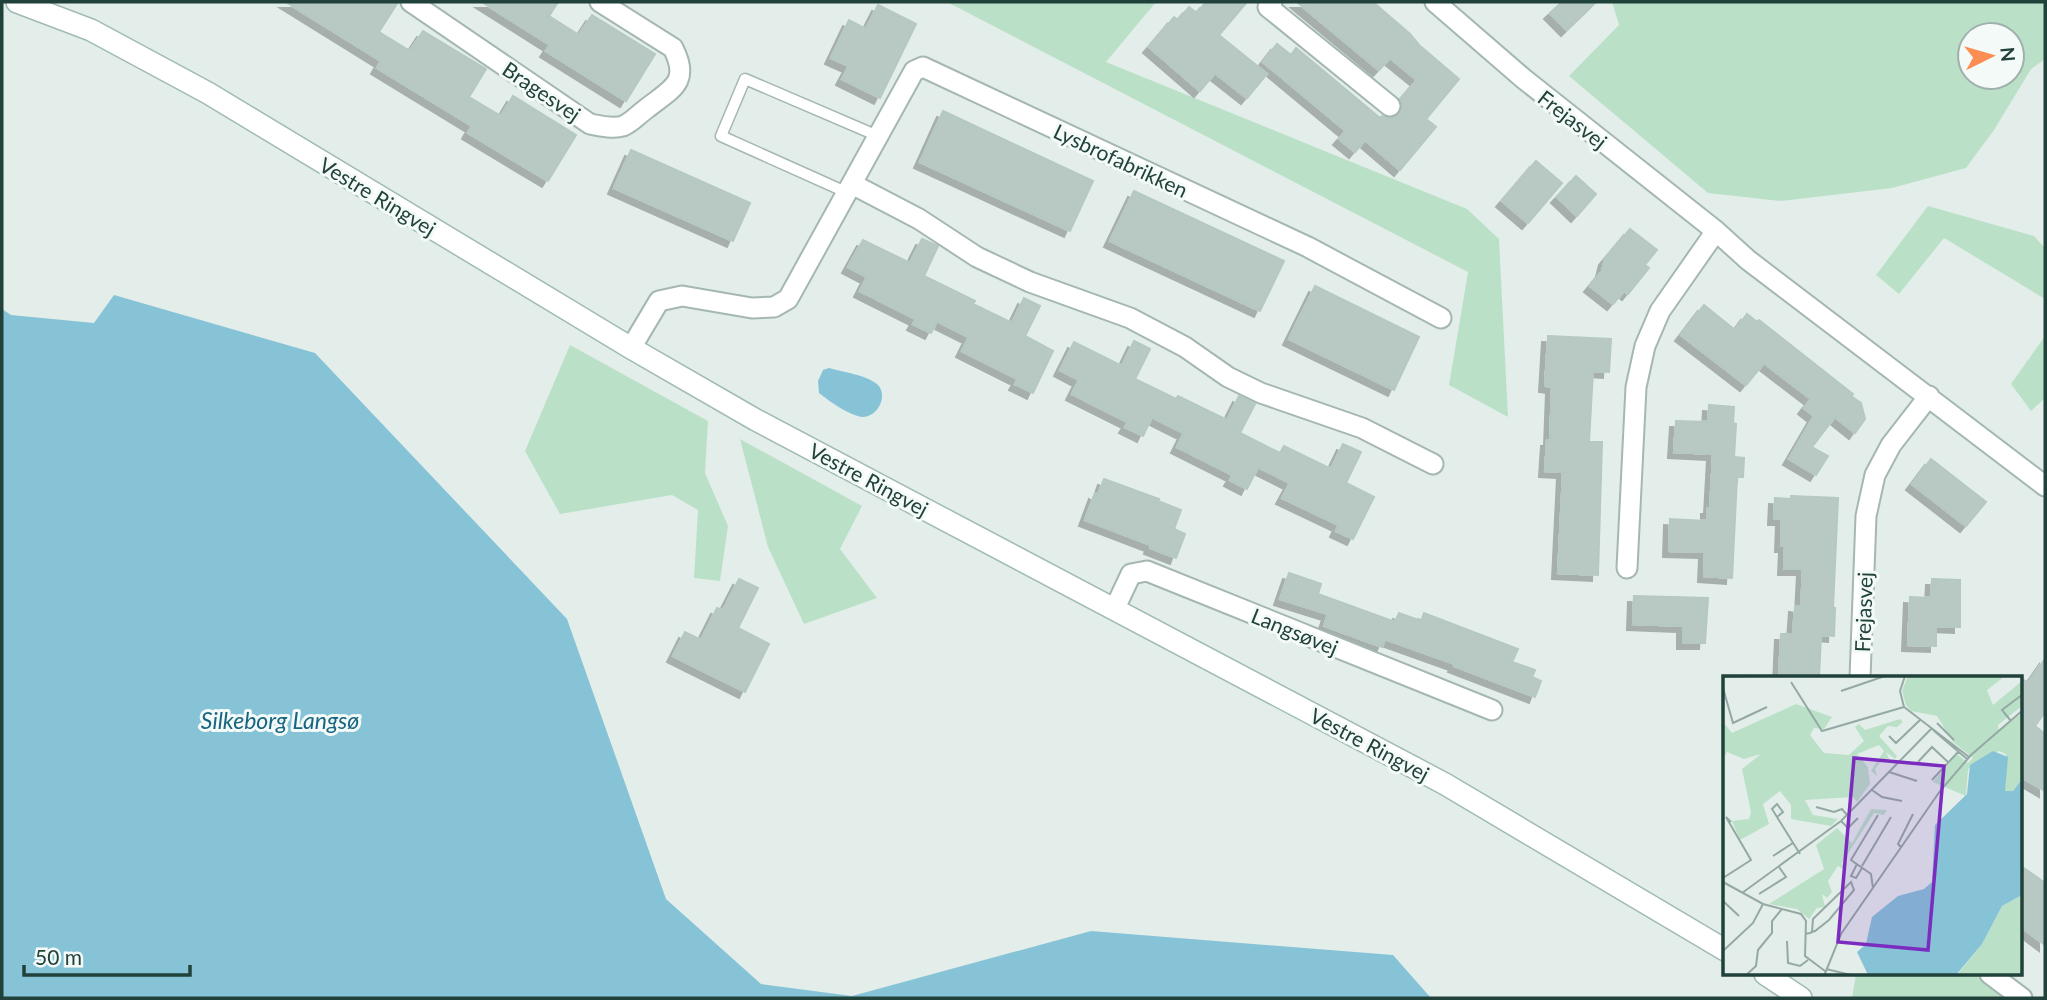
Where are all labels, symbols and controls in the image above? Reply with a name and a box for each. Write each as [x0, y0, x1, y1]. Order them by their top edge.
north arrow [1956, 21, 2026, 91]
text: N [1996, 46, 2021, 63]
street label: Bragesvej [498, 56, 586, 126]
street label: Frejasvej [1534, 84, 1612, 154]
street label: Lysbrofabrikken [1050, 118, 1192, 202]
street label: Vestre Ringvej [315, 151, 441, 241]
street label: Vestre Ringvej [805, 437, 933, 521]
street label: Frejasvej [1849, 571, 1877, 653]
street label: Langsøvej [1248, 602, 1342, 660]
inset map [1723, 676, 2022, 976]
street label: Vestre Ringvej [1306, 702, 1434, 786]
water label: Silkeborg Langsø [201, 706, 359, 734]
scale bar [24, 934, 191, 978]
text: 50 m [35, 944, 82, 969]

